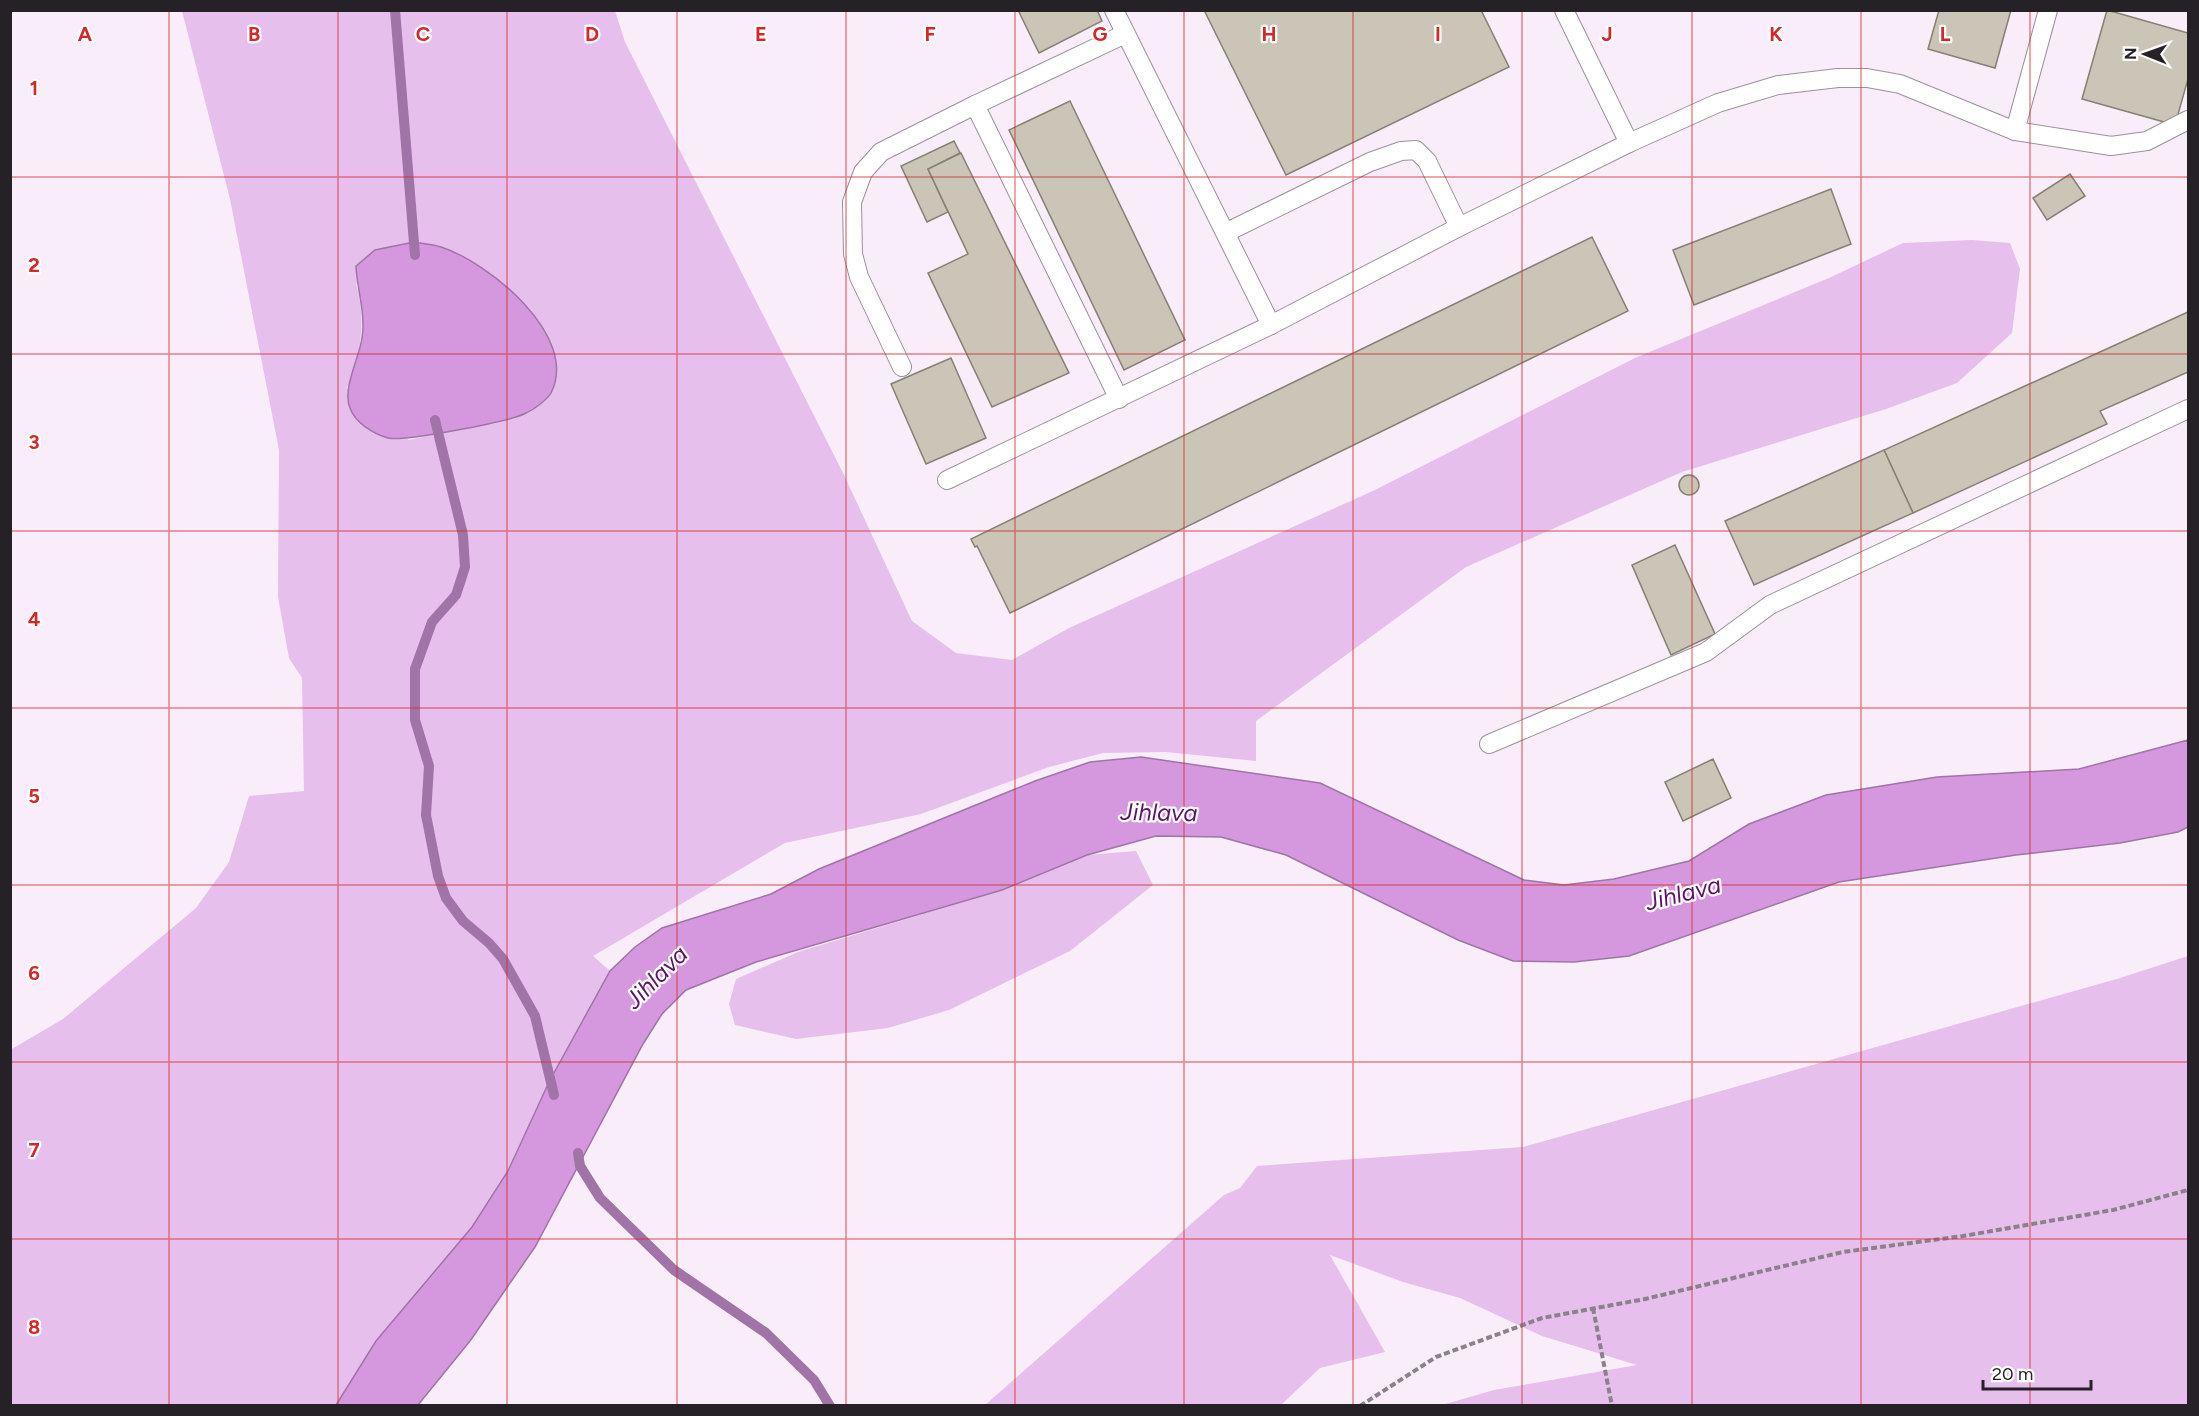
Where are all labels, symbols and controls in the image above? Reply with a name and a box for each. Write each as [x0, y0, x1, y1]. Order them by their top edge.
text: A [78, 22, 93, 46]
text: B [248, 22, 260, 46]
text: C [416, 22, 430, 46]
text: D [585, 22, 599, 46]
text: E [755, 22, 767, 46]
text: F [924, 22, 936, 46]
text: G [1093, 22, 1108, 46]
text: H [1262, 22, 1277, 46]
text: I [1435, 22, 1441, 46]
text: J [1601, 22, 1613, 46]
text: K [1769, 22, 1783, 46]
text: L [1940, 22, 1951, 46]
north arrow [2115, 24, 2175, 84]
text: N [2121, 47, 2140, 60]
text: 1 [30, 76, 38, 100]
text: 2 [28, 253, 40, 277]
text: 3 [28, 430, 40, 454]
text: 4 [28, 607, 41, 631]
text: 5 [28, 784, 40, 808]
water label: Jihlava [1119, 797, 1198, 827]
water label: Jihlava [1641, 870, 1724, 917]
water label: Jihlava [618, 939, 694, 1015]
text: 6 [28, 961, 40, 985]
text: 7 [28, 1138, 40, 1162]
text: 8 [28, 1315, 40, 1339]
scale bar [1983, 1353, 2091, 1391]
text: 20 m [1992, 1363, 2033, 1385]

